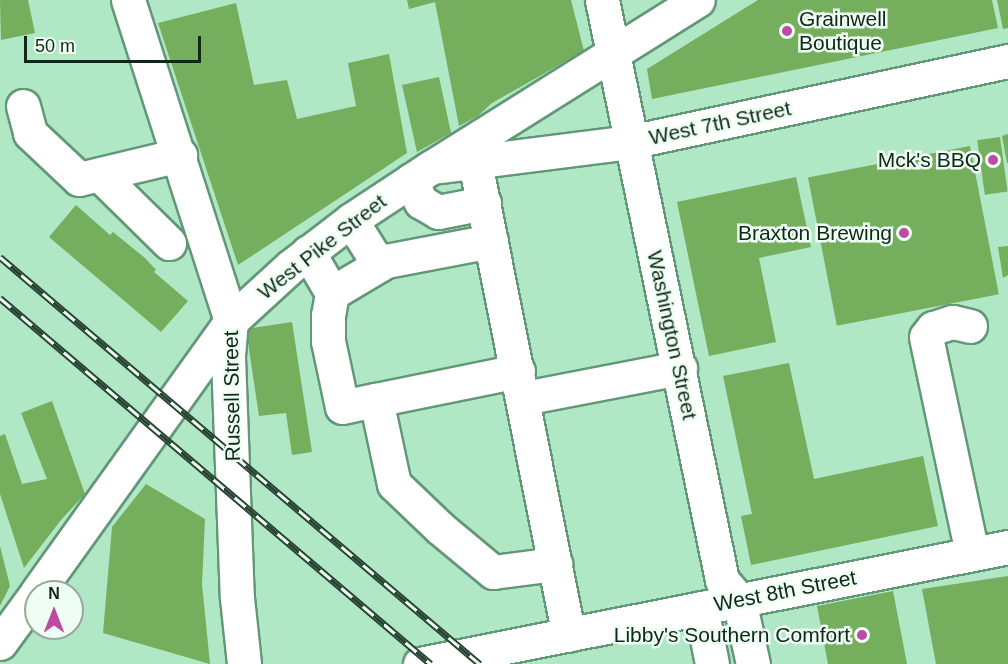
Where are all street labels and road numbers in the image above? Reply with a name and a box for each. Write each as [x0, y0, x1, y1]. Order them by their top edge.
street label: West 7th Street [647, 96, 793, 150]
street label: West Pike Street [253, 189, 391, 305]
street label: Washington Street [642, 248, 702, 422]
street label: Russell Street [218, 330, 246, 462]
street label: West 8th Street [712, 565, 858, 617]

